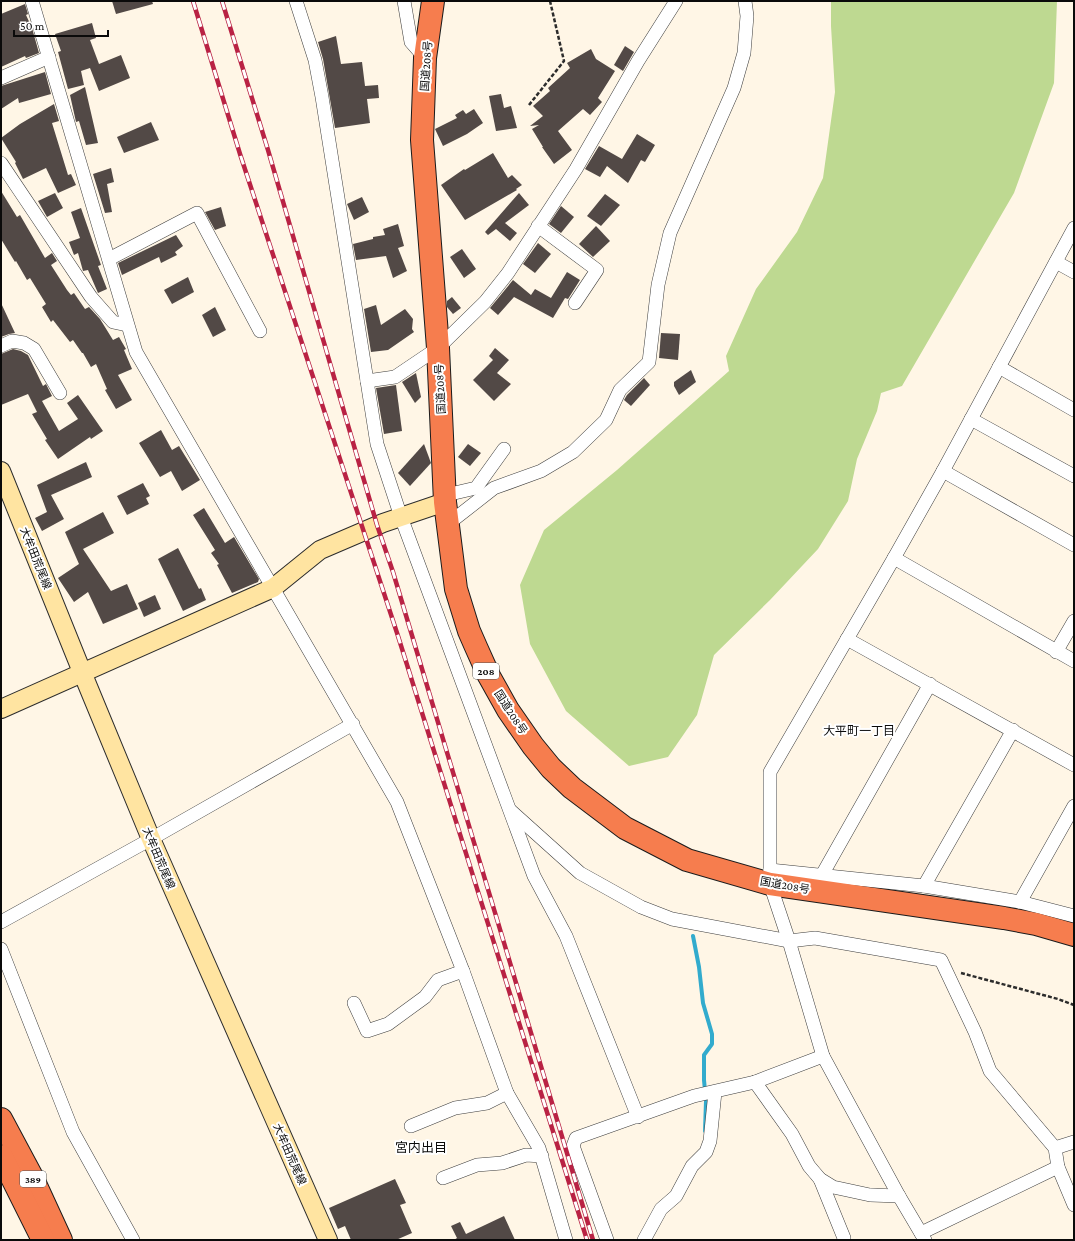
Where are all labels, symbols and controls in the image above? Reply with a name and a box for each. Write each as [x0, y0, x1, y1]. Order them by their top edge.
scale bar [14, 12, 108, 38]
text: 50 m [20, 19, 45, 33]
street label: 国道208号 [418, 40, 434, 92]
street label: 国道208号 [433, 364, 447, 414]
street label: 大牟田荒尾線 [18, 525, 54, 591]
road number: 208 [473, 663, 499, 679]
street label: 国道208号 [492, 688, 530, 736]
district label: 大平町一丁目 [823, 724, 895, 738]
street label: 大牟田荒尾線 [141, 825, 177, 891]
street label: 国道208号 [759, 875, 811, 895]
street label: 大牟田荒尾線 [271, 1121, 309, 1187]
district label: 宮内出目 [395, 1140, 447, 1155]
road number: 389 [20, 1171, 46, 1187]

